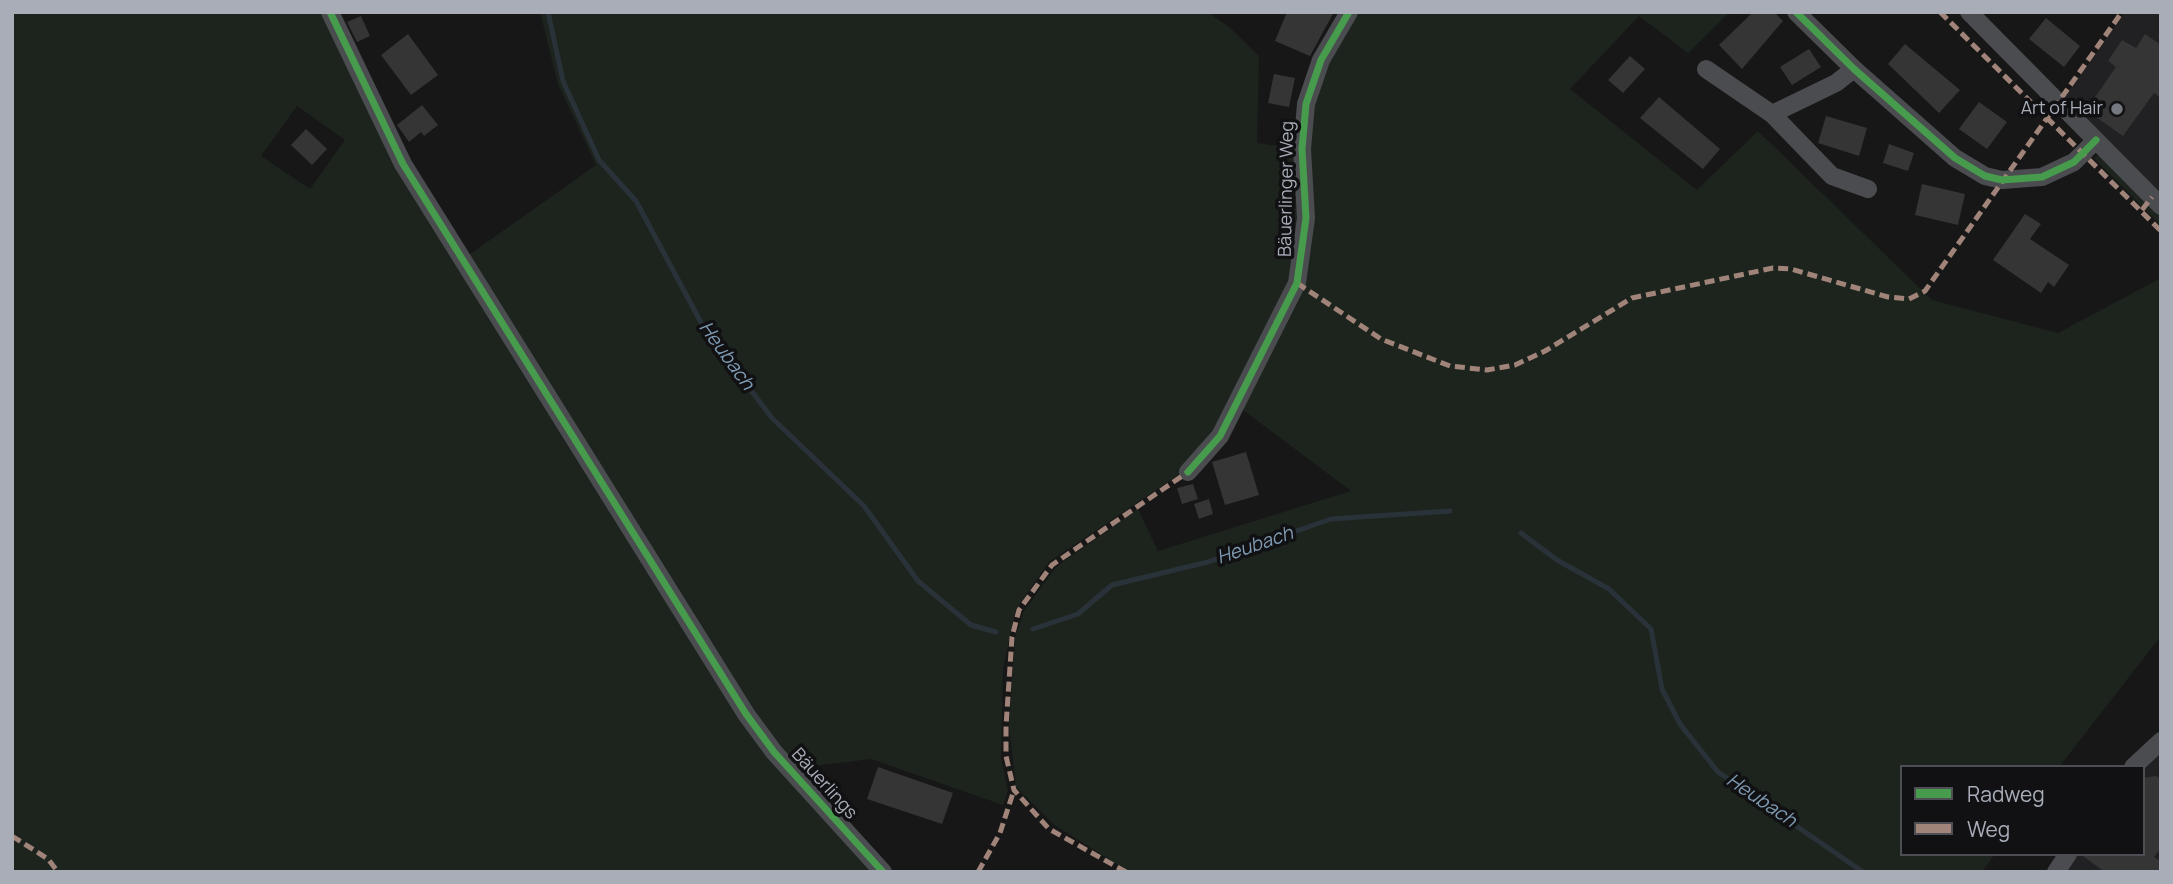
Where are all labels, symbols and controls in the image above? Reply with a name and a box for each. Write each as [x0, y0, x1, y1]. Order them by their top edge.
place label: Art of Hair [2021, 98, 2103, 120]
marker: Art of Hair [2109, 101, 2125, 117]
street label: Bäuerlinger Weg [1275, 121, 1299, 257]
water label: Heubach [694, 317, 758, 395]
water label: Heubach [1214, 522, 1296, 570]
street label: Bäuerlings [787, 744, 861, 824]
legend [1900, 765, 2145, 856]
water label: Heubach [1722, 769, 1800, 833]
text: Radweg [1967, 780, 2045, 808]
text: Weg [1967, 815, 2010, 843]

